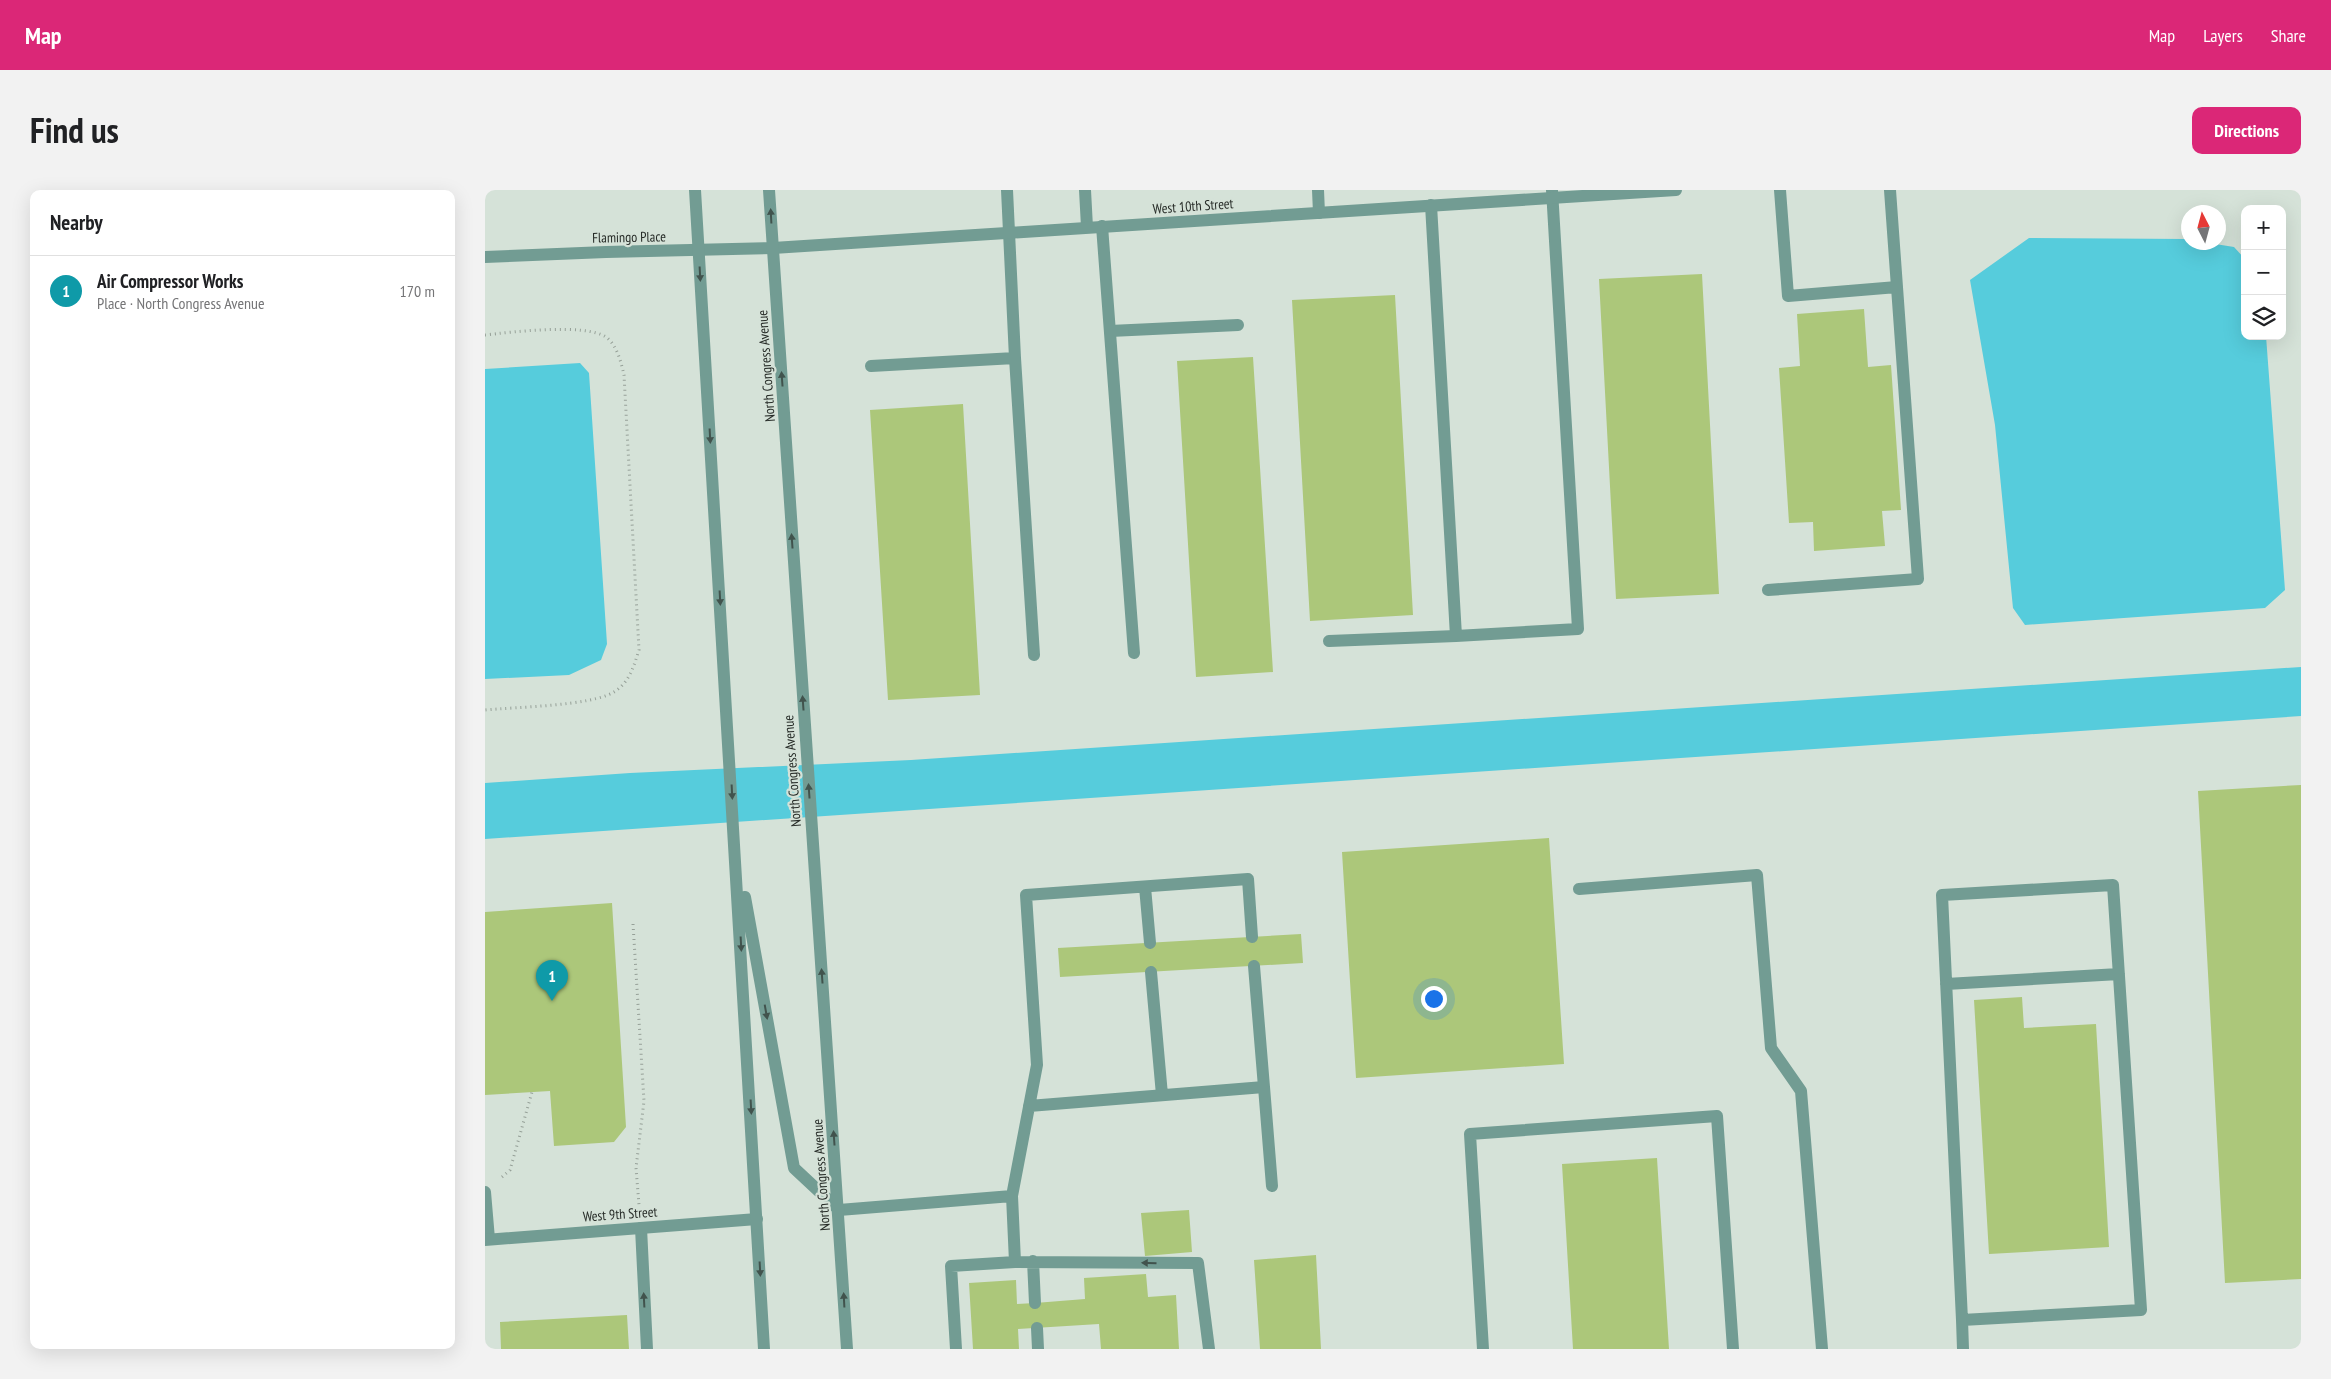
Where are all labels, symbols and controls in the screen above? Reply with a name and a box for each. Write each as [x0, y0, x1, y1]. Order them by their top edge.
text: Map [25, 20, 62, 51]
text: Map [2149, 24, 2175, 47]
text: Layers [2203, 24, 2243, 47]
text: Share [2271, 24, 2306, 47]
text: Find us [30, 107, 119, 153]
button: Directions [2192, 107, 2301, 154]
street label: West 10th Street [1152, 194, 1234, 218]
north arrow [2181, 205, 2226, 250]
map controls [2241, 205, 2286, 340]
button: + [2241, 205, 2286, 250]
one-way arrow [767, 208, 775, 224]
text: Nearby [50, 209, 103, 236]
street label: Flamingo Place [592, 227, 666, 247]
button: − [2241, 250, 2286, 295]
one-way arrow [697, 266, 705, 282]
text: Air Compressor Works [97, 269, 244, 293]
text: 1 [62, 281, 70, 301]
text: 170 m [400, 281, 435, 301]
text: Place · North Congress Avenue [97, 293, 265, 313]
button: layers [2241, 295, 2286, 340]
street label: North Congress Avenue [753, 309, 779, 423]
one-way arrow [777, 370, 785, 386]
one-way arrow [707, 428, 715, 444]
one-way arrow [788, 532, 796, 548]
one-way arrow [717, 590, 725, 606]
one-way arrow [798, 695, 806, 711]
street label: North Congress Avenue [779, 714, 805, 828]
one-way arrow [804, 782, 812, 798]
one-way arrow [728, 784, 736, 800]
one-way arrow [737, 937, 745, 953]
pin: 1 [536, 960, 568, 1001]
one-way arrow [817, 968, 825, 984]
your location [1421, 986, 1447, 1012]
one-way arrow [762, 1004, 770, 1020]
one-way arrow [747, 1099, 755, 1115]
street label: North Congress Avenue [808, 1118, 834, 1232]
one-way arrow [829, 1130, 837, 1146]
street label: West 9th Street [582, 1202, 658, 1226]
one-way arrow [1141, 1259, 1157, 1267]
one-way arrow [756, 1261, 764, 1277]
one-way arrow [640, 1292, 648, 1308]
one-way arrow [840, 1292, 848, 1308]

